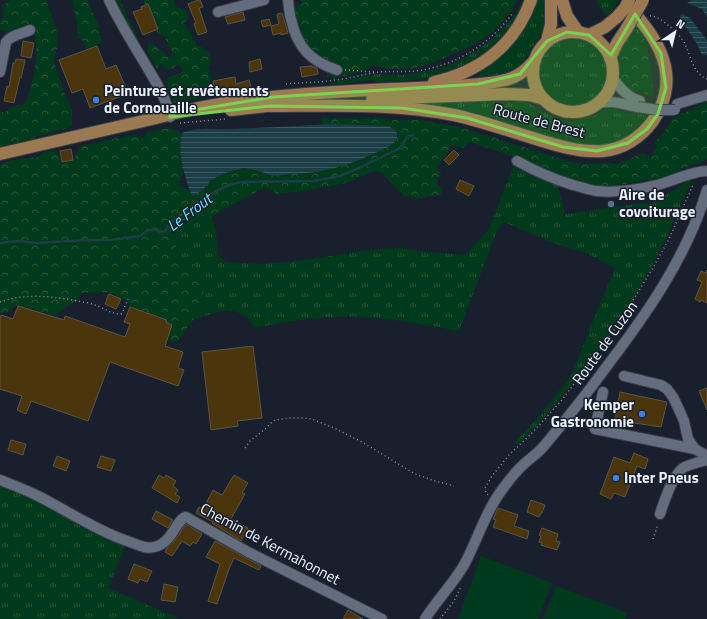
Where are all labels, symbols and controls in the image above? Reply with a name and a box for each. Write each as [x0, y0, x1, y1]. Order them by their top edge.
north arrow [655, 12, 695, 52]
text: N [673, 15, 688, 33]
place label: Peintures et revêtements de Cornouaille [104, 79, 269, 119]
marker: Peintures et revêtements de Cornouaille [91, 95, 101, 105]
street label: Route de Brest [491, 97, 588, 144]
place label: Aire de covoiturage [619, 183, 696, 223]
water label: Le Frout [161, 186, 218, 237]
marker: Aire de covoiturage [606, 199, 616, 209]
street label: Route de Cuzon [566, 296, 643, 389]
place label: Kemper Gastronomie [551, 393, 634, 433]
marker: Kemper Gastronomie [637, 409, 647, 419]
place label: Inter Pneus [624, 466, 699, 489]
marker: Inter Pneus [611, 473, 621, 483]
street label: Chemin de Kermahonnet [196, 497, 345, 591]

